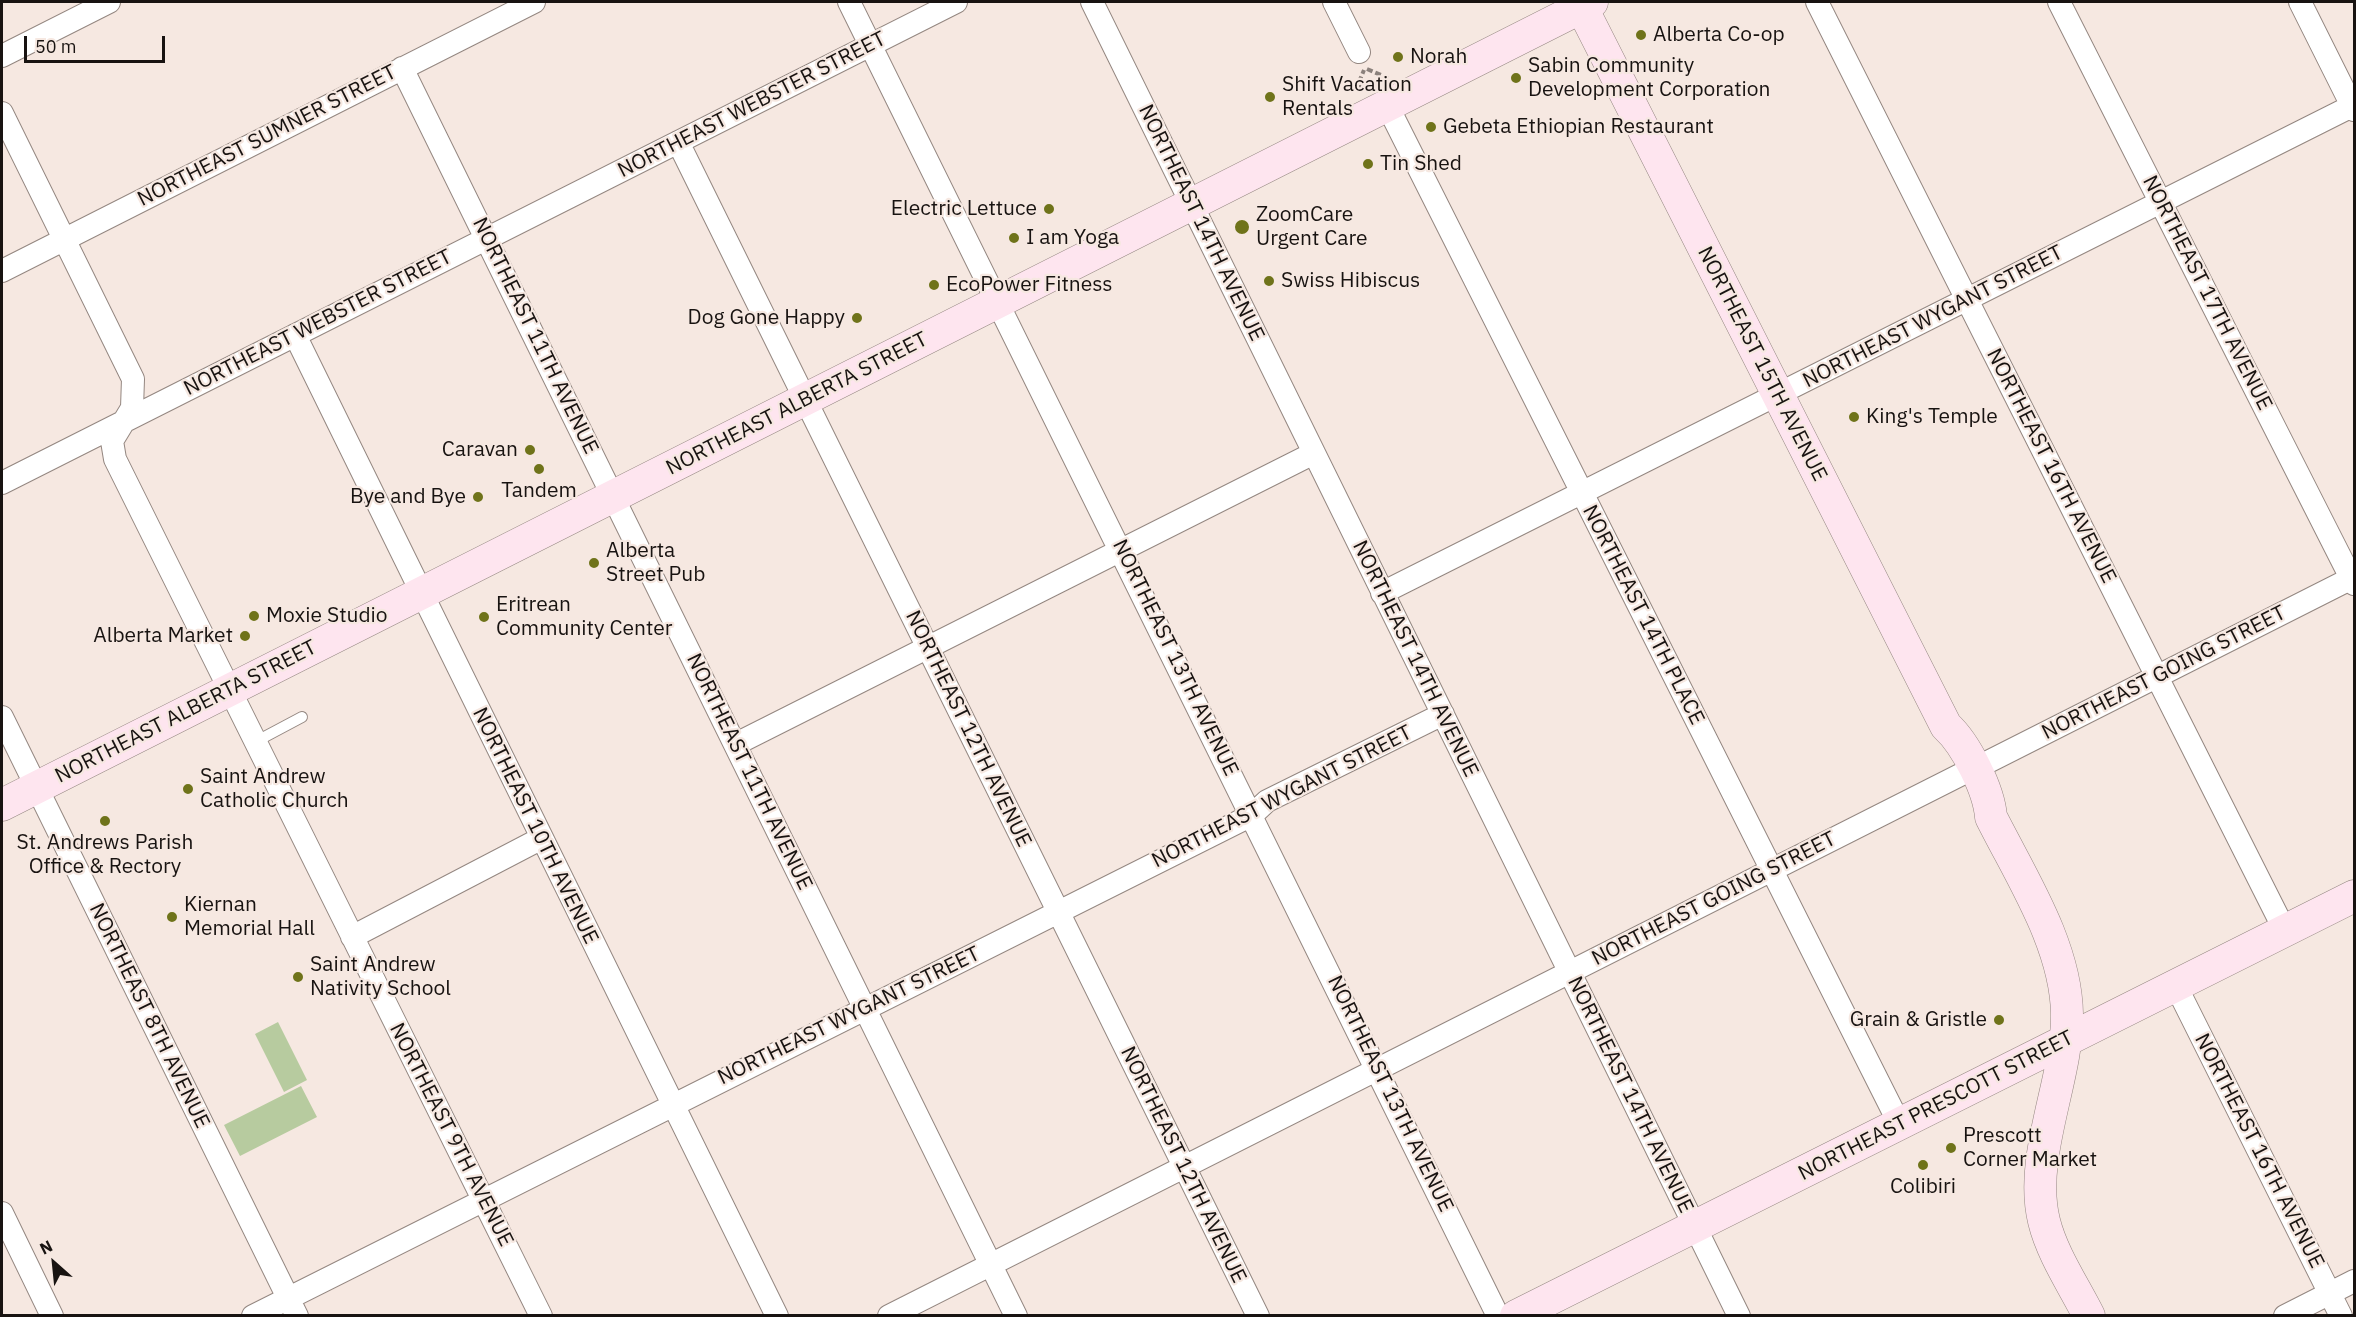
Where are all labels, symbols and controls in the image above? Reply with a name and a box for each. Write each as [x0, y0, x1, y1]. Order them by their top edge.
place label: Alberta Co-op [1653, 22, 1785, 48]
scale bar [27, 24, 168, 62]
street label: NORTHEAST WEBSTER STREET [614, 26, 890, 184]
marker: Alberta Co-op [1634, 28, 1648, 42]
text: 50 m [35, 35, 77, 58]
place label: Norah [1410, 44, 1467, 70]
marker: Norah [1391, 50, 1405, 64]
place label: Sabin Community Development Corporation [1528, 53, 1771, 103]
street label: NORTHEAST SUMNER STREET [133, 60, 401, 212]
marker: Sabin Community Development Corporation [1509, 71, 1523, 85]
place label: Shift Vacation Rentals [1282, 72, 1412, 122]
marker: Shift Vacation Rentals [1263, 90, 1277, 104]
street label: NORTHEAST 14TH AVENUE [1133, 101, 1269, 345]
place label: Gebeta Ethiopian Restaurant [1443, 114, 1714, 140]
marker: Gebeta Ethiopian Restaurant [1424, 120, 1438, 134]
place label: Tin Shed [1380, 151, 1462, 177]
marker: Tin Shed [1361, 157, 1375, 171]
street label: NORTHEAST 17TH AVENUE [2137, 171, 2277, 415]
place label: Electric Lettuce [891, 196, 1037, 222]
marker: Electric Lettuce [1042, 202, 1056, 216]
place label: ZoomCare Urgent Care [1256, 202, 1368, 252]
street label: NORTHEAST 11TH AVENUE [467, 214, 603, 458]
marker: ZoomCare Urgent Care [1233, 218, 1251, 236]
place label: I am Yoga [1026, 225, 1119, 251]
marker: I am Yoga [1007, 231, 1021, 245]
street label: NORTHEAST WYGANT STREET [1799, 240, 2067, 394]
street label: NORTHEAST 15TH AVENUE [1692, 242, 1832, 486]
street label: NORTHEAST WEBSTER STREET [180, 244, 456, 402]
place label: Swiss Hibiscus [1281, 268, 1420, 294]
place label: EcoPower Fitness [946, 272, 1113, 298]
marker: Swiss Hibiscus [1262, 274, 1276, 288]
marker: EcoPower Fitness [927, 278, 941, 292]
place label: Dog Gone Happy [688, 305, 845, 331]
marker: Dog Gone Happy [850, 311, 864, 325]
street label: NORTHEAST ALBERTA STREET [662, 327, 932, 481]
street label: NORTHEAST 16TH AVENUE [1981, 344, 2121, 588]
place label: King's Temple [1866, 404, 1998, 430]
marker: King's Temple [1847, 410, 1861, 424]
place label: Caravan [442, 437, 518, 463]
marker: Caravan [523, 443, 537, 457]
marker: Tandem [532, 462, 546, 476]
place label: Tandem [501, 478, 577, 504]
place label: Bye and Bye [350, 484, 466, 510]
marker: Bye and Bye [471, 490, 485, 504]
street label: NORTHEAST 14TH PLACE [1577, 501, 1709, 729]
street label: NORTHEAST 13TH AVENUE [1107, 536, 1243, 780]
street label: NORTHEAST 14TH AVENUE [1347, 537, 1483, 781]
place label: Alberta Street Pub [606, 538, 705, 588]
marker: Alberta Street Pub [587, 556, 601, 570]
place label: Eritrean Community Center [496, 592, 672, 642]
street label: NORTHEAST GOING STREET [2038, 600, 2290, 746]
place label: Moxie Studio [266, 603, 388, 629]
street label: NORTHEAST 12TH AVENUE [900, 607, 1036, 851]
marker: Moxie Studio [247, 609, 261, 623]
marker: Eritrean Community Center [477, 610, 491, 624]
place label: Alberta Market [93, 623, 233, 649]
marker: Alberta Market [238, 629, 252, 643]
street label: NORTHEAST ALBERTA STREET [51, 635, 321, 789]
street label: NORTHEAST 11TH AVENUE [681, 650, 817, 894]
street label: NORTHEAST 10TH AVENUE [467, 704, 603, 948]
street label: NORTHEAST WYGANT STREET [1148, 720, 1416, 874]
place label: Saint Andrew Catholic Church [200, 764, 349, 814]
marker: Saint Andrew Catholic Church [181, 782, 195, 796]
marker: St. Andrews Parish Office & Rectory [98, 814, 112, 828]
street label: NORTHEAST GOING STREET [1588, 826, 1840, 972]
place label: St. Andrews Parish Office & Rectory [17, 830, 193, 880]
place label: Kiernan Memorial Hall [184, 892, 315, 942]
street label: NORTHEAST 8TH AVENUE [83, 899, 215, 1133]
marker: Kiernan Memorial Hall [165, 910, 179, 924]
street label: NORTHEAST WYGANT STREET [714, 941, 984, 1091]
place label: Saint Andrew Nativity School [310, 952, 451, 1002]
marker: Saint Andrew Nativity School [291, 970, 305, 984]
street label: NORTHEAST 13TH AVENUE [1322, 972, 1458, 1216]
street label: NORTHEAST 14TH AVENUE [1562, 973, 1698, 1217]
place label: Grain & Gristle [1850, 1007, 1987, 1033]
marker: Grain & Gristle [1992, 1013, 2006, 1027]
street label: NORTHEAST 9TH AVENUE [384, 1019, 518, 1251]
street label: NORTHEAST PRESCOTT STREET [1794, 1025, 2078, 1187]
street label: NORTHEAST 16TH AVENUE [2189, 1029, 2329, 1273]
street label: NORTHEAST 12TH AVENUE [1115, 1043, 1251, 1287]
place label: Prescott Corner Market [1963, 1123, 2097, 1173]
marker: Prescott Corner Market [1944, 1141, 1958, 1155]
marker: Colibiri [1916, 1158, 1930, 1172]
place label: Colibiri [1890, 1174, 1956, 1200]
north arrow [24, 1233, 84, 1293]
text: N [36, 1235, 56, 1259]

